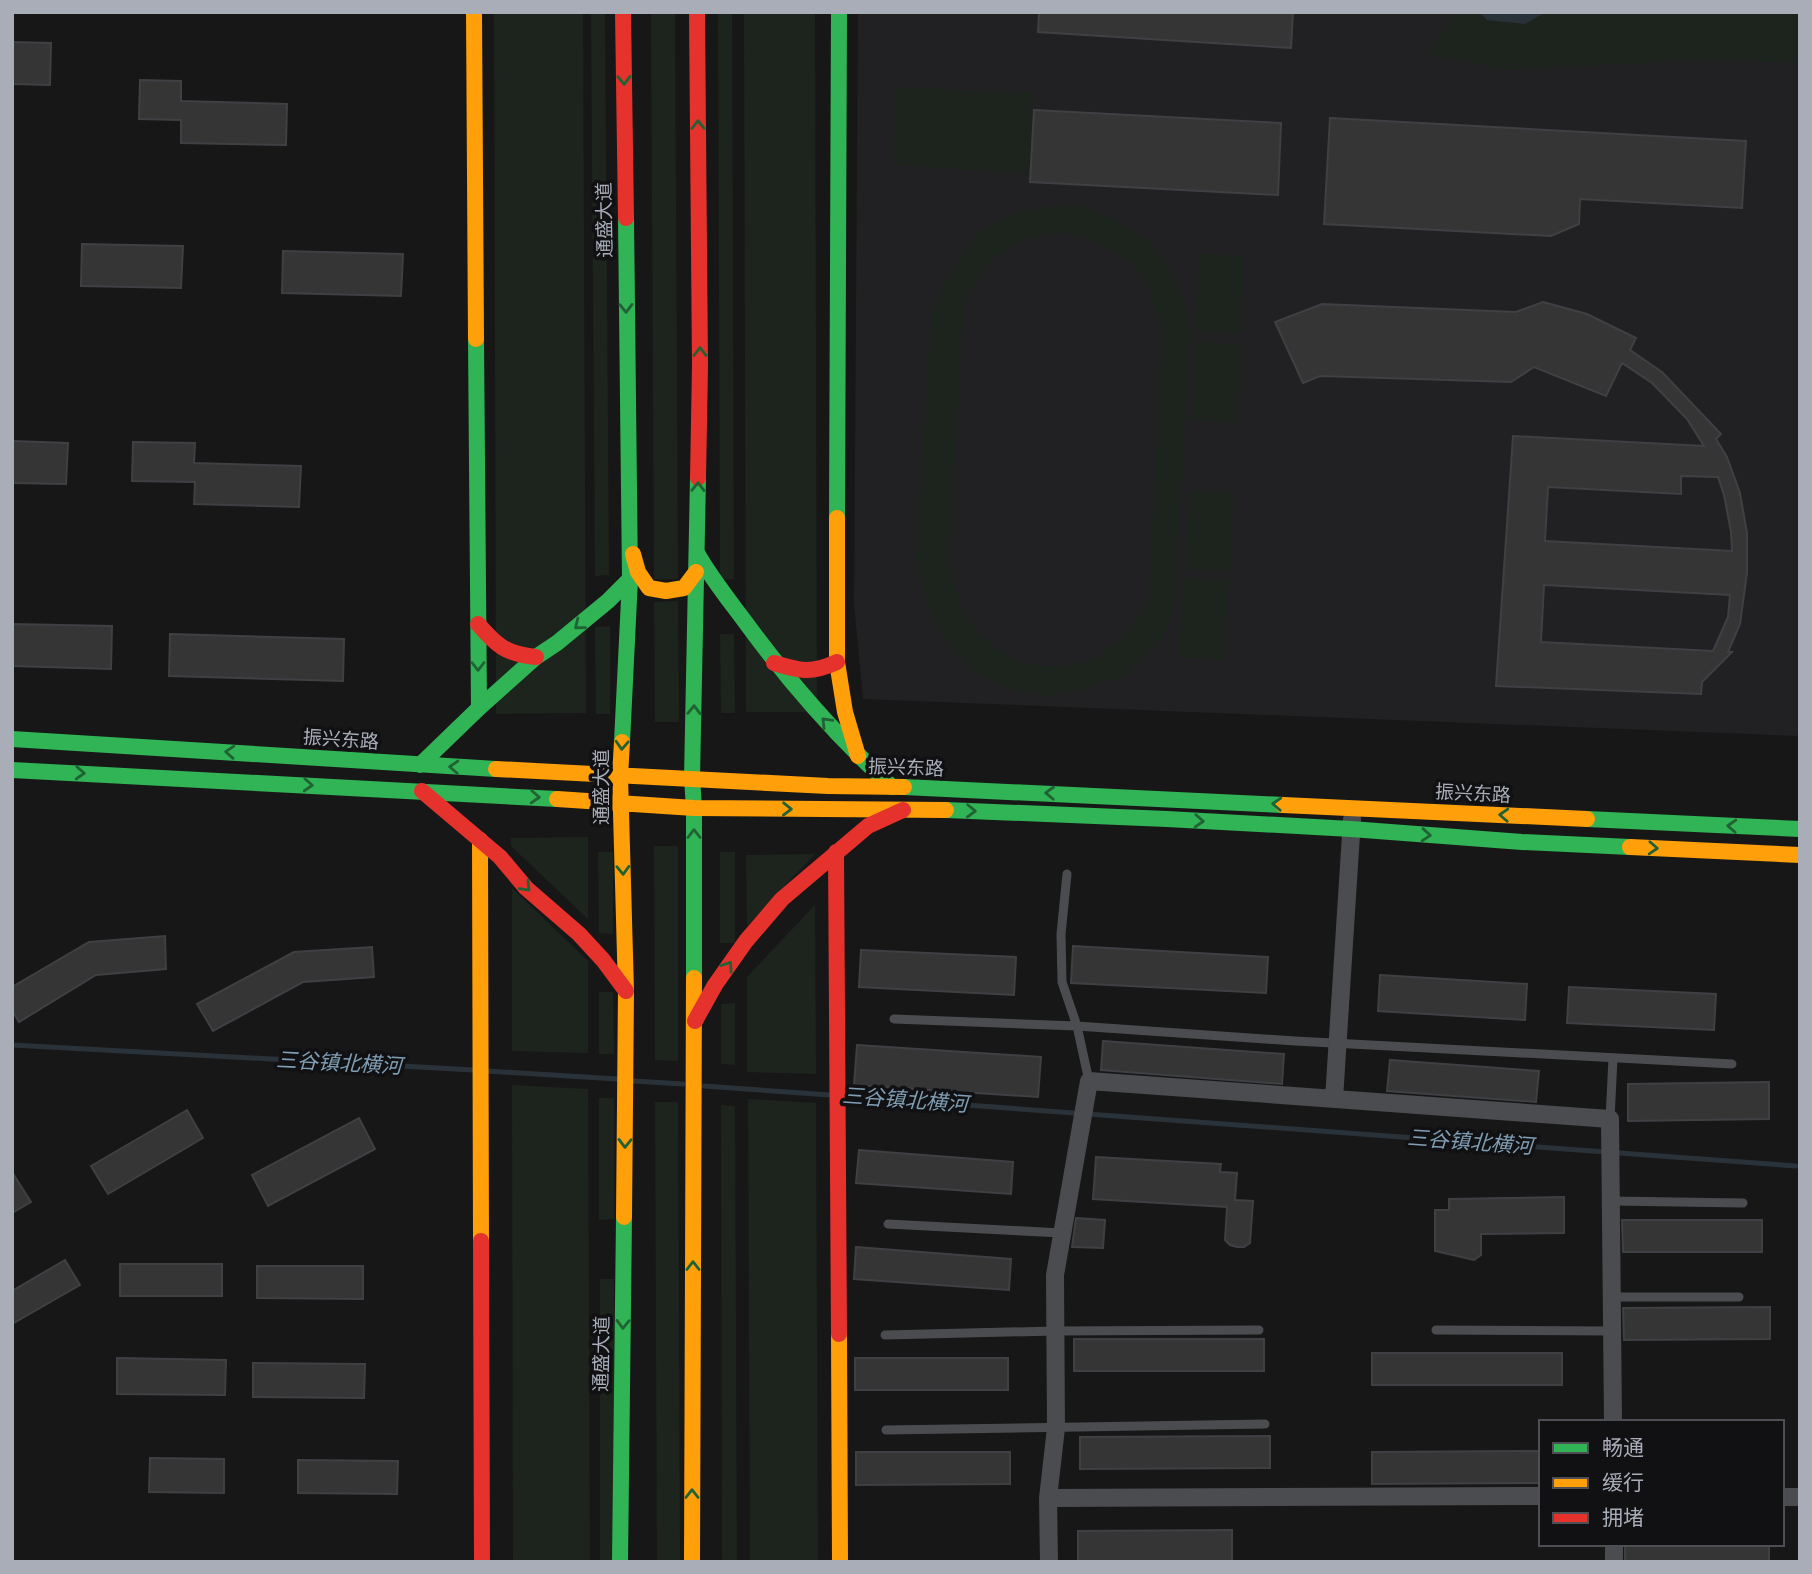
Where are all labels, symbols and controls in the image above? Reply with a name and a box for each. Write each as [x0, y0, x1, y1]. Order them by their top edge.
one-way arrow [616, 75, 631, 86]
one-way arrow [690, 119, 706, 130]
street label: 通盛大道 [592, 182, 618, 258]
one-way arrow [619, 303, 634, 314]
one-way arrow [692, 347, 708, 357]
one-way arrow [690, 481, 705, 492]
one-way arrow [575, 617, 588, 629]
one-way arrow [470, 662, 486, 672]
one-way arrow [686, 704, 701, 715]
one-way arrow [821, 717, 834, 730]
street label: 振兴东路 [302, 725, 380, 755]
one-way arrow [614, 740, 629, 751]
one-way arrow [224, 745, 235, 760]
street label: 通盛大道 [590, 749, 614, 825]
street label: 振兴东路 [868, 755, 944, 781]
one-way arrow [449, 760, 460, 775]
one-way arrow [75, 766, 86, 781]
one-way arrow [302, 777, 313, 792]
street label: 振兴东路 [1434, 780, 1512, 808]
one-way arrow [1044, 786, 1055, 801]
one-way arrow [530, 790, 541, 805]
one-way arrow [1271, 797, 1282, 812]
one-way arrow [782, 801, 793, 816]
one-way arrow [966, 804, 977, 819]
one-way arrow [1499, 808, 1510, 823]
one-way arrow [1193, 813, 1204, 828]
one-way arrow [1726, 818, 1737, 833]
one-way arrow [1420, 827, 1431, 842]
one-way arrow [686, 828, 702, 839]
one-way arrow [1648, 841, 1659, 856]
one-way arrow [615, 865, 630, 876]
one-way arrow [518, 878, 531, 891]
one-way arrow [720, 961, 732, 974]
water label: 三谷镇北横河 [275, 1047, 407, 1079]
water label: 三谷镇北横河 [841, 1083, 973, 1118]
water label: 三谷镇北横河 [1406, 1125, 1538, 1160]
one-way arrow [617, 1138, 633, 1148]
one-way arrow [685, 1260, 701, 1271]
street label: 通盛大道 [589, 1316, 615, 1392]
one-way arrow [615, 1319, 630, 1330]
legend [1539, 1420, 1784, 1546]
text: 畅通 [1602, 1435, 1644, 1461]
text: 缓行 [1602, 1470, 1644, 1496]
one-way arrow [685, 1488, 700, 1499]
text: 拥堵 [1602, 1505, 1644, 1531]

